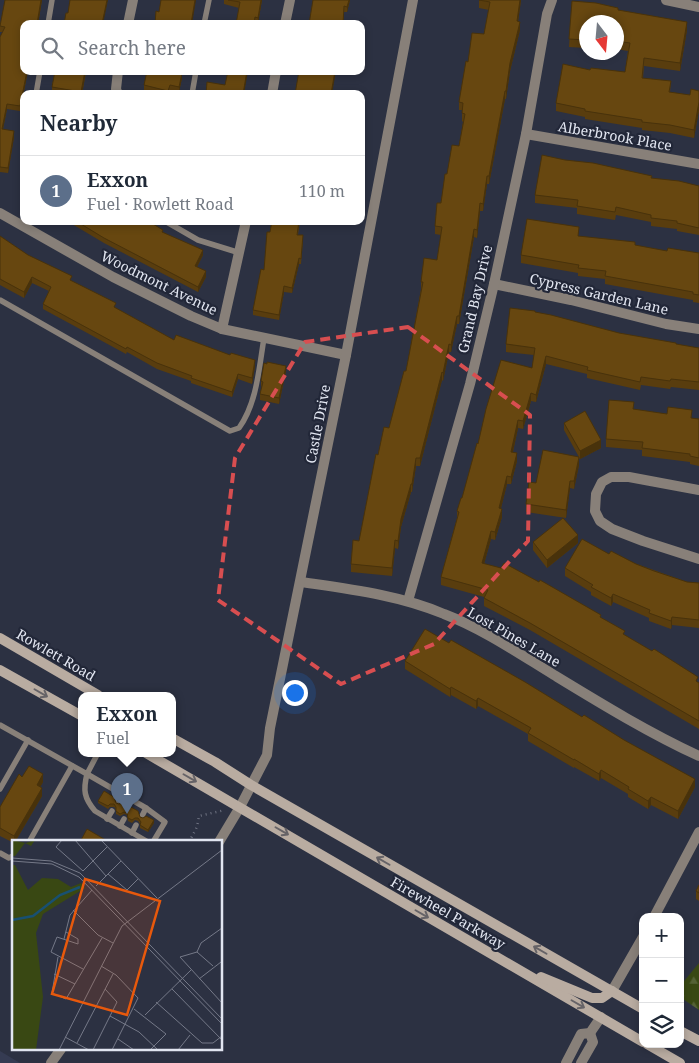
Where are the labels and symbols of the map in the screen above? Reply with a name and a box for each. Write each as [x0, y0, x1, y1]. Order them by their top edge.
north arrow [579, 15, 624, 60]
street label: Alberbrook Place [557, 116, 673, 155]
street label: Grand Bay Drive [453, 243, 496, 355]
street label: Woodmont Avenue [98, 246, 221, 319]
street label: Cypress Garden Lane [528, 268, 670, 319]
street label: Castle Drive [301, 383, 334, 465]
street label: Lost Pines Lane [464, 602, 564, 671]
street label: Rowlett Road [13, 624, 100, 685]
your location [282, 680, 308, 706]
one-way arrow [33, 689, 48, 698]
pin: 1 [111, 773, 143, 814]
one-way arrow [183, 773, 198, 783]
one-way arrow [274, 827, 289, 837]
inset map [12, 840, 222, 1050]
one-way arrow [377, 855, 391, 865]
street label: Firewheel Parkway [387, 872, 509, 953]
one-way arrow [415, 909, 429, 919]
one-way arrow [532, 945, 547, 955]
one-way arrow [570, 1000, 584, 1010]

